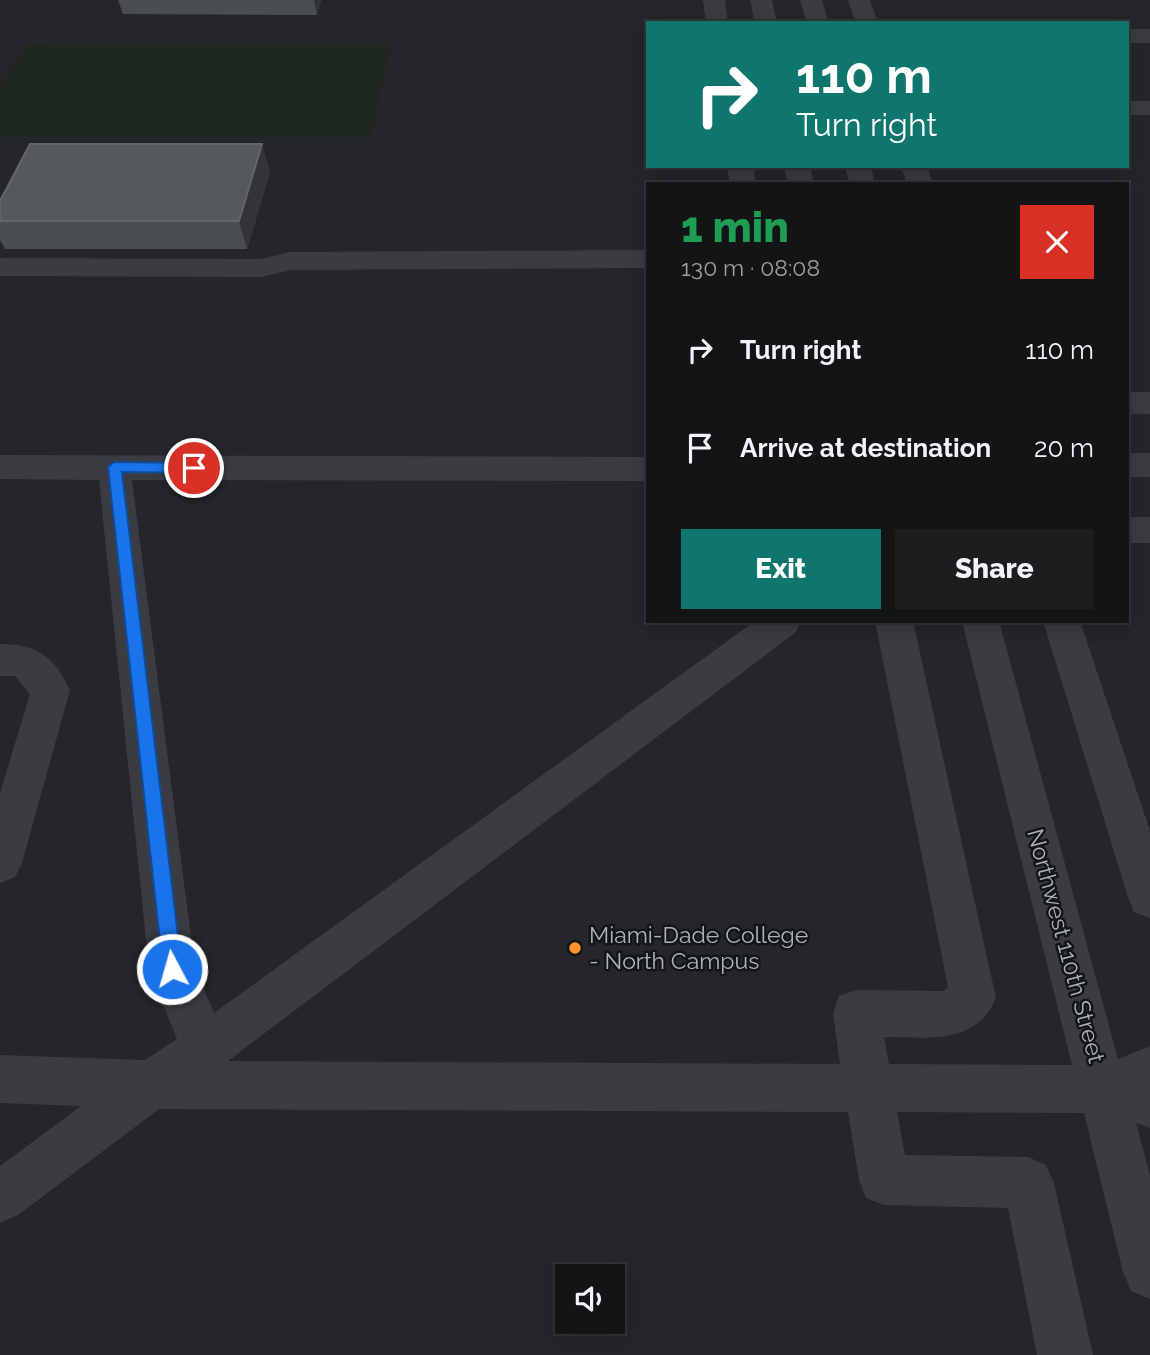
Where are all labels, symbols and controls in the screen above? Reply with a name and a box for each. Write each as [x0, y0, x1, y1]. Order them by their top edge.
text: 110 m [796, 47, 932, 104]
icon: right [681, 49, 772, 140]
text: Turn right [796, 106, 937, 143]
text: 1 min [681, 203, 789, 252]
button: close [1020, 205, 1094, 279]
text: 130 m · 08:08 [681, 254, 820, 281]
icon: right [681, 331, 719, 369]
text: Turn right [740, 335, 861, 365]
text: 110 m [1025, 335, 1094, 365]
icon: arrive [681, 429, 719, 467]
text: Arrive at destination [740, 433, 991, 463]
text: 20 m [1034, 433, 1094, 463]
pin [164, 438, 224, 498]
icon: arrive [175, 449, 213, 487]
button: Exit [681, 529, 881, 609]
button: Share [895, 529, 1094, 609]
street label: Northwest 110th Street [1022, 826, 1111, 1066]
place label: Miami-Dade College - North Campus [589, 921, 808, 974]
position arrow [135, 932, 209, 1006]
marker: Miami-Dade College - North Campus [567, 940, 583, 956]
map controls [555, 1264, 625, 1334]
button: sound [555, 1264, 625, 1334]

